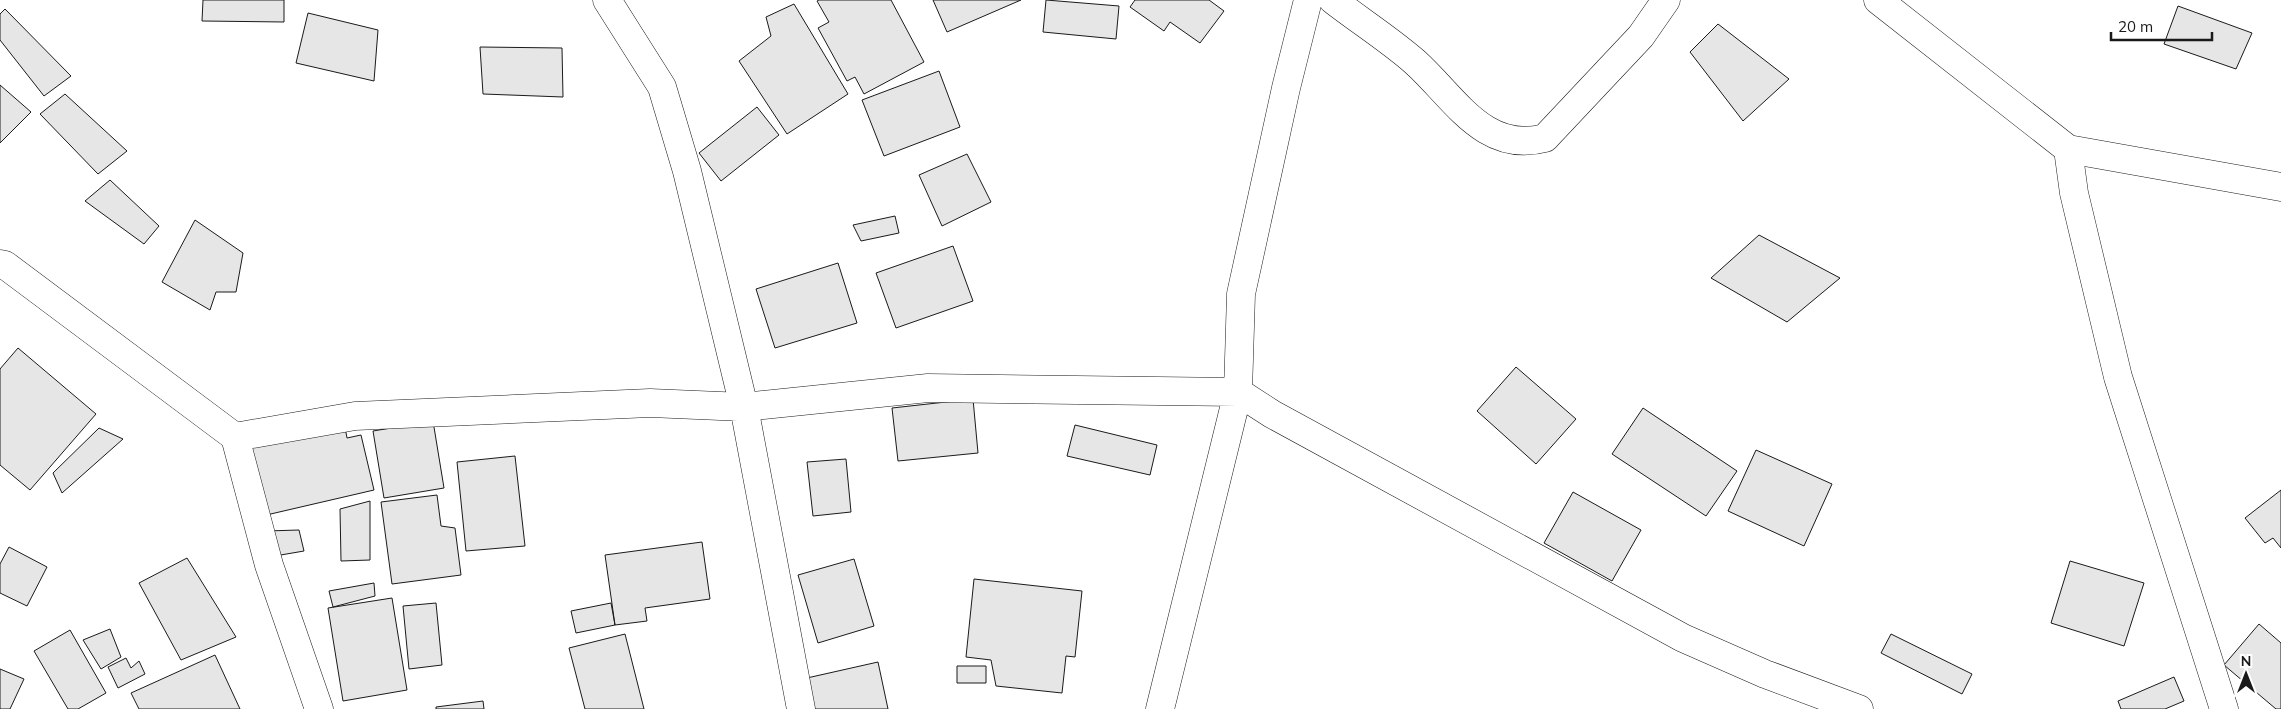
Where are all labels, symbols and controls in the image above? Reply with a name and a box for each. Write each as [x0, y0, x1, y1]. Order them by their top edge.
scale bar [2111, 10, 2212, 42]
text: 20 m [2118, 17, 2153, 36]
north arrow [2221, 649, 2271, 699]
text: N [2241, 652, 2251, 670]

